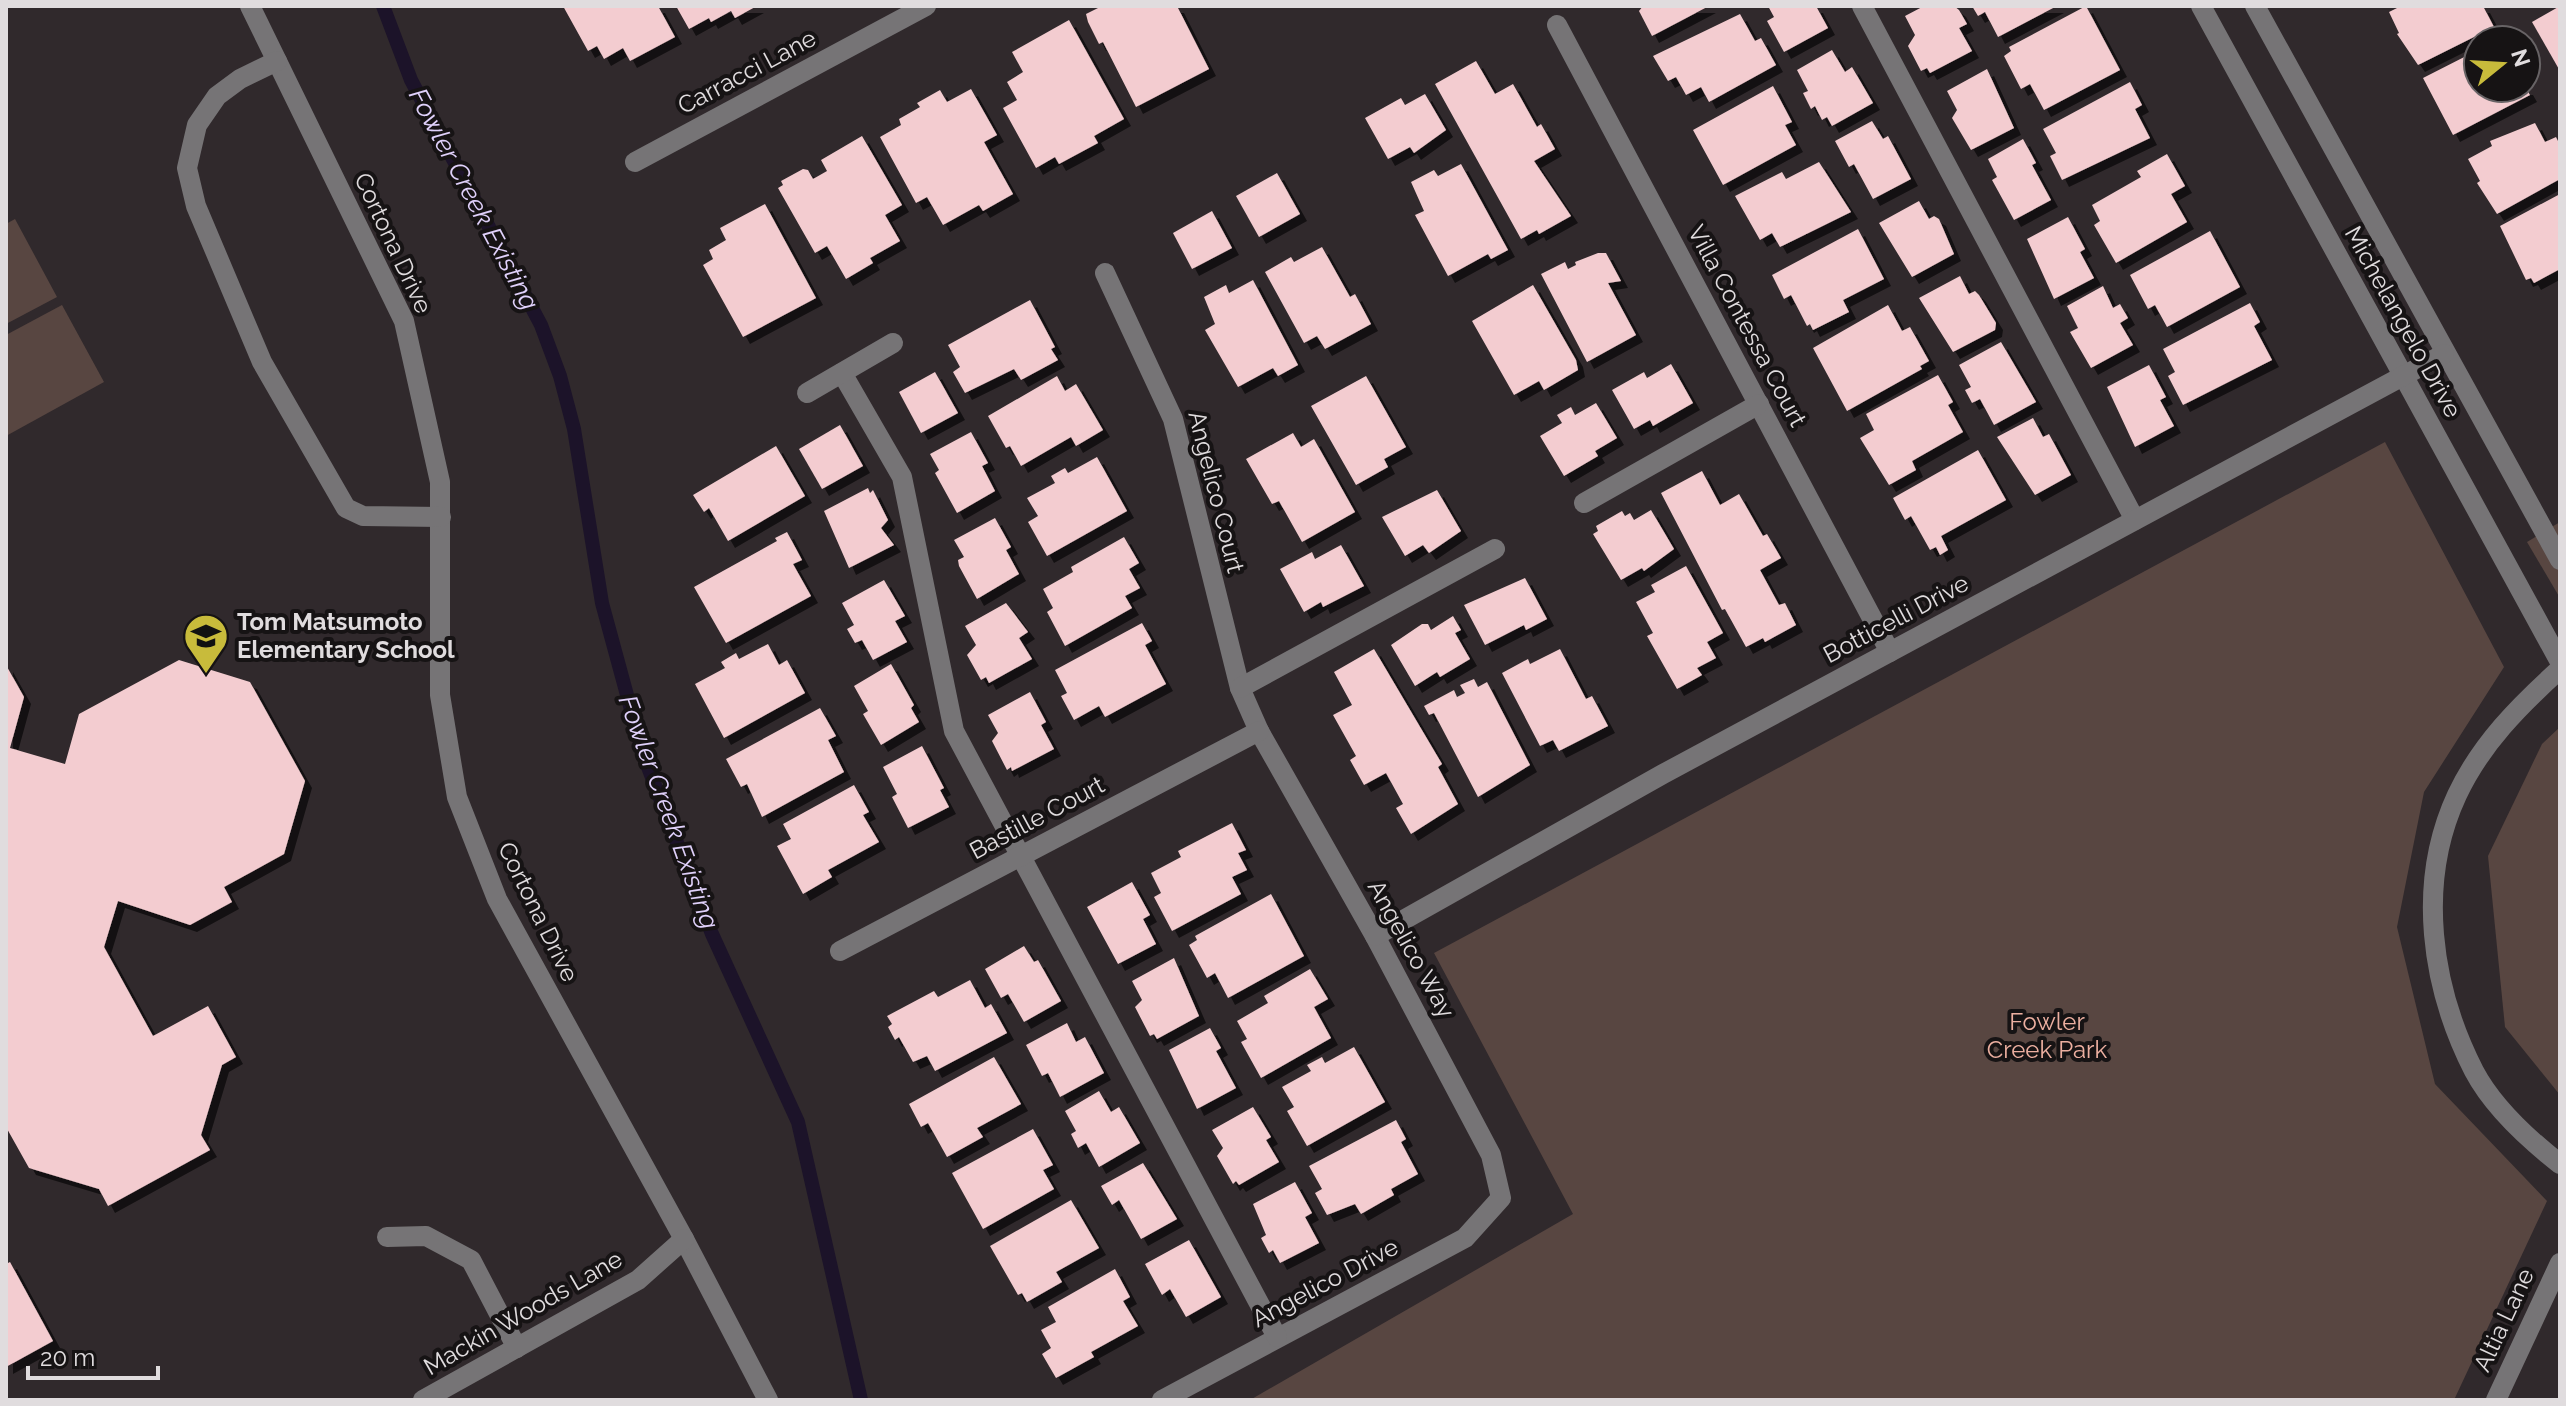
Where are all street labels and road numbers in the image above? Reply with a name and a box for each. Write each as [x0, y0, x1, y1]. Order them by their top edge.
street label: Carracci Lane [673, 23, 821, 120]
street label: Cortona Drive [348, 168, 439, 318]
street label: Villa Contessa Court [1682, 220, 1813, 432]
street label: Michelangelo Drive [2339, 221, 2468, 422]
street label: Angelico Court [1182, 408, 1251, 576]
street label: Botticelli Drive [1818, 568, 1973, 669]
street label: Bastille Court [964, 770, 1109, 865]
street label: Cortona Drive [492, 837, 585, 986]
street label: Angelico Way [1362, 875, 1461, 1023]
street label: Angelico Drive [1247, 1232, 1403, 1333]
street label: Mackin Woods Lane [418, 1244, 627, 1381]
street label: Altia Lane [2467, 1264, 2540, 1376]

